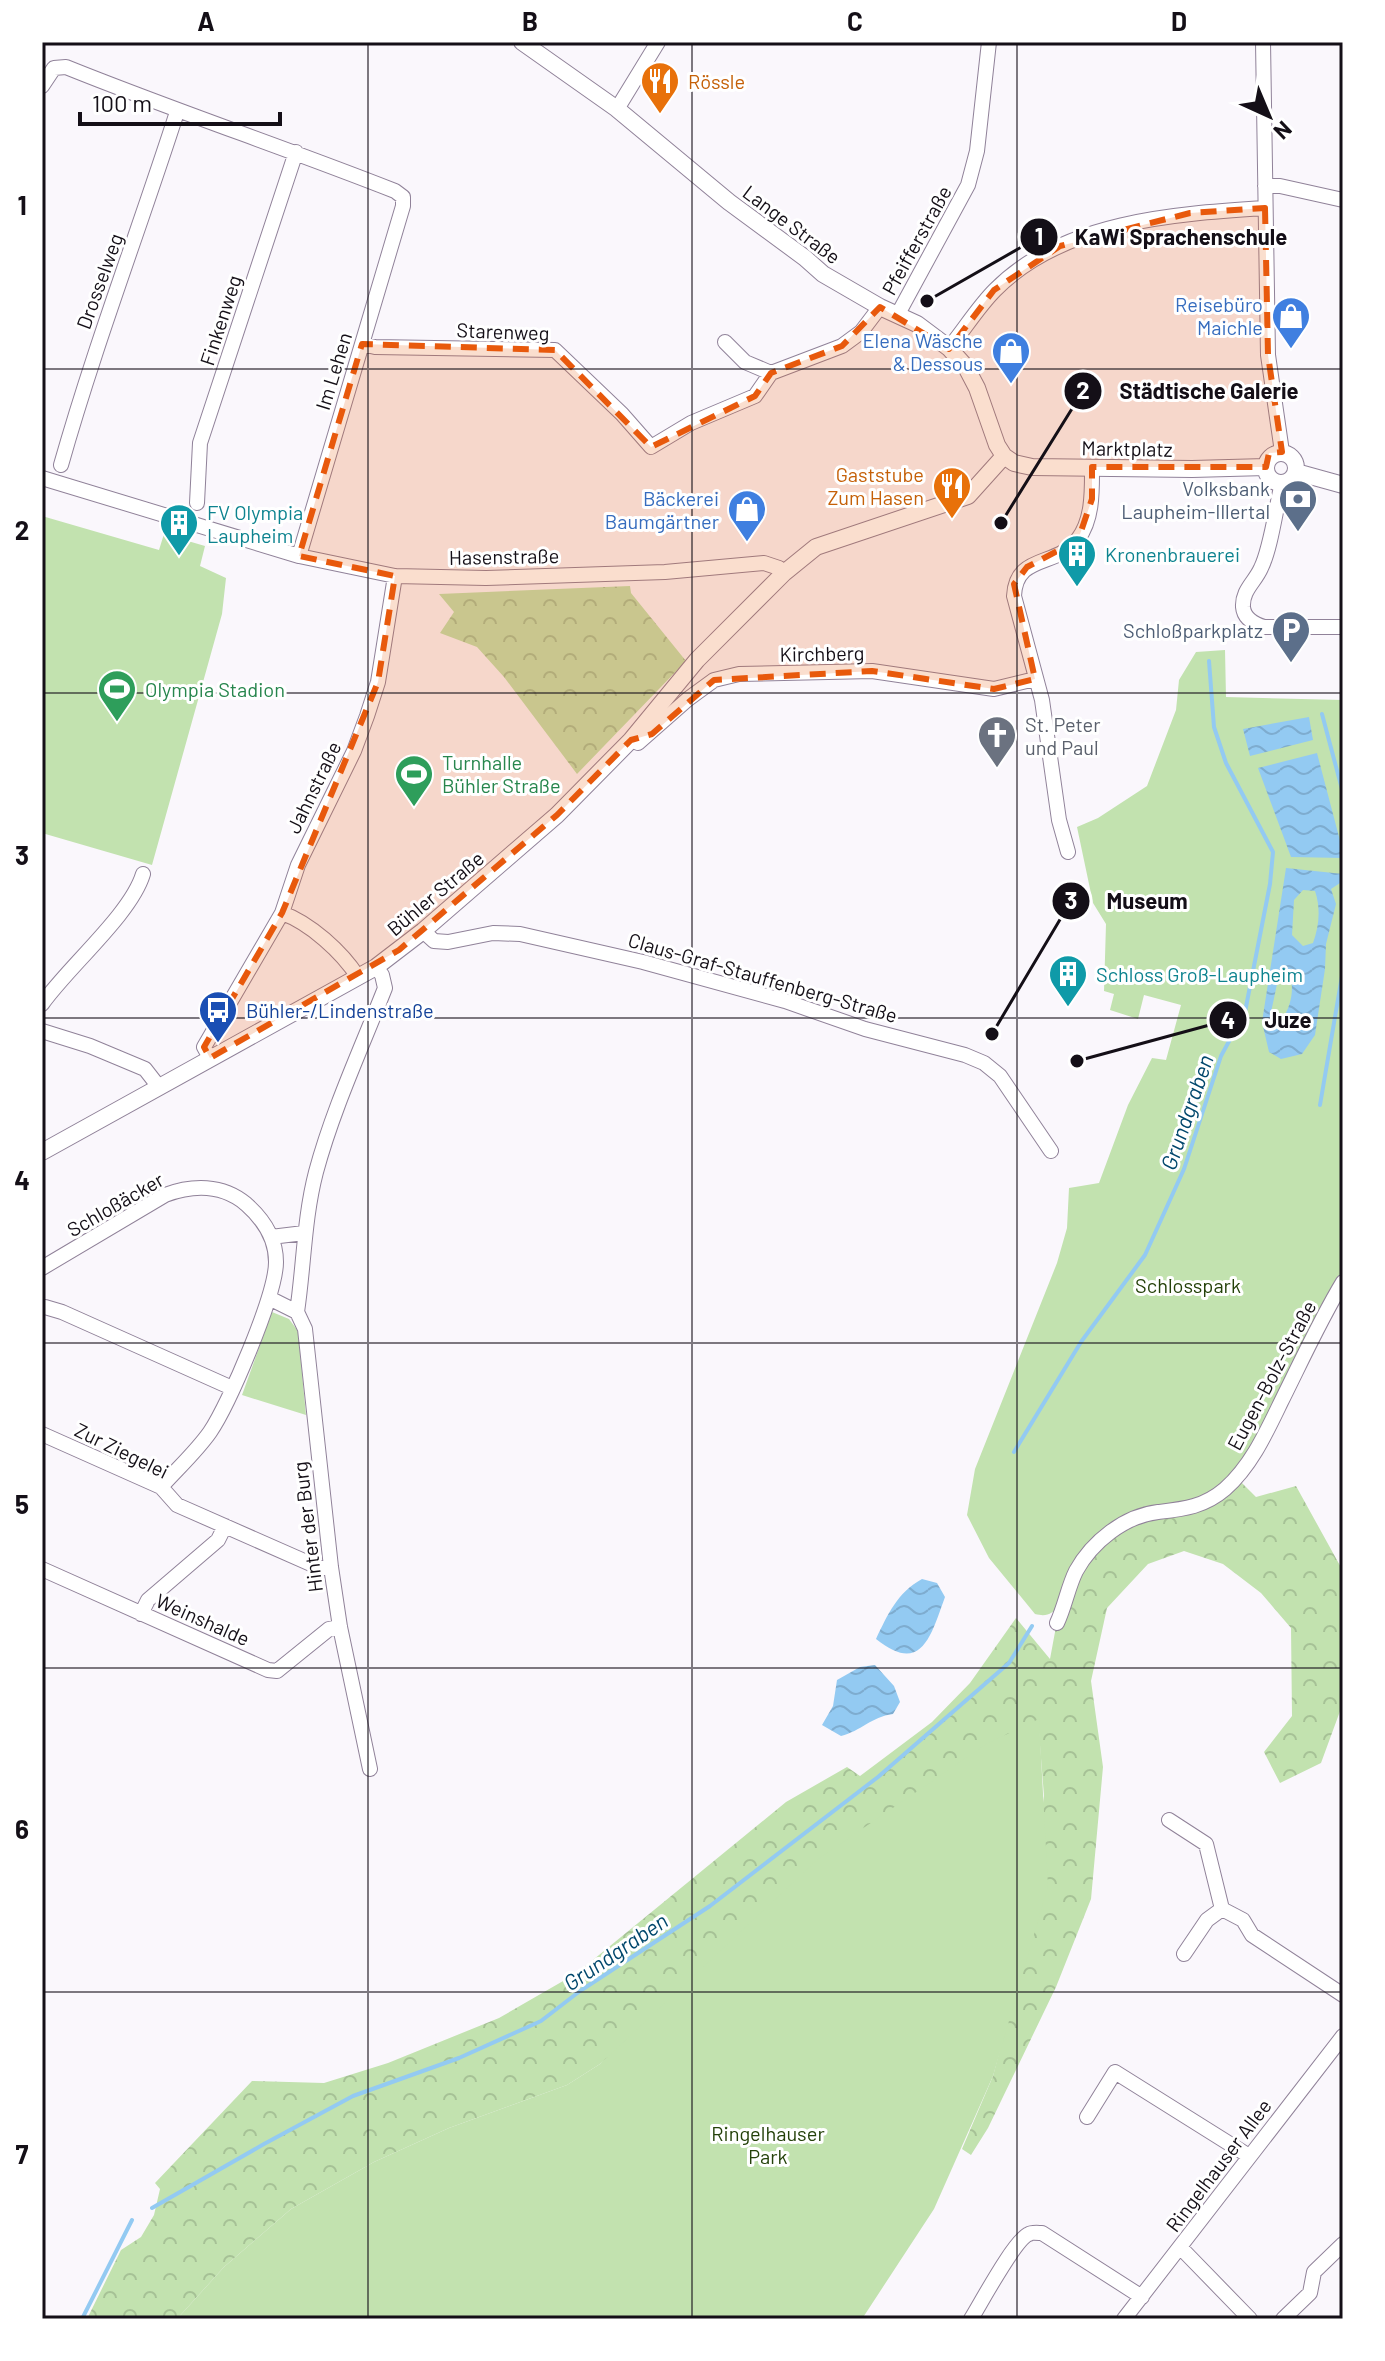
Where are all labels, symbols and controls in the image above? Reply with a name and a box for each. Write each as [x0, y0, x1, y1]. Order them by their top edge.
text: A [197, 5, 215, 36]
text: B [522, 5, 538, 36]
text: C [847, 5, 863, 36]
text: D [1171, 5, 1187, 36]
restaurant icon: Rössle [639, 60, 681, 115]
place label: Rössle [688, 69, 745, 93]
scale bar [80, 76, 280, 126]
north arrow [1229, 76, 1309, 156]
text: 100 m [92, 88, 152, 117]
text: N [1269, 117, 1298, 146]
street label: Lange Straße [738, 180, 846, 268]
street label: Pfeifferstraße [876, 181, 956, 299]
text: 1 [17, 189, 27, 220]
callout: KaWi Sprachenschule [1019, 214, 1303, 260]
text: 1 [1035, 221, 1043, 250]
text: KaWi Sprachenschule [1075, 223, 1287, 249]
street label: Drosselweg [71, 230, 127, 332]
street label: Finkenweg [194, 272, 246, 368]
place label: Reisebüro Maichle [1175, 292, 1263, 339]
shop icon: Reisebüro Maichle [1270, 295, 1312, 350]
street label: Starenweg [456, 317, 550, 345]
place label: Elena Wäsche & Dessous [863, 328, 983, 375]
street label: Im Lehen [310, 329, 356, 413]
shop icon: Elena Wäsche & Dessous [990, 330, 1032, 385]
callout: Städtische Galerie [1063, 368, 1314, 414]
text: 2 [1076, 375, 1090, 404]
text: Städtische Galerie [1119, 377, 1299, 403]
street label: Marktplatz [1081, 435, 1173, 461]
place label: Gaststube Zum Hasen [827, 462, 924, 509]
restaurant icon: Gaststube Zum Hasen [931, 465, 973, 520]
place label: Volksbank Laupheim-Illertal [1121, 476, 1270, 523]
bank icon: Volksbank Laupheim-Illertal [1277, 478, 1319, 533]
place label: Bäckerei Baumgärtner [605, 486, 719, 533]
shop icon: Bäckerei Baumgärtner [726, 488, 768, 543]
place label: FV Olympia Laupheim [207, 500, 303, 547]
building icon: FV Olympia Laupheim [158, 502, 200, 557]
text: 2 [15, 514, 29, 545]
building icon: Kronenbrauerei [1056, 533, 1098, 588]
place label: Kronenbrauerei [1105, 542, 1240, 566]
street label: Hasenstraße [449, 543, 559, 569]
parking icon: Schloßparkplatz [1270, 609, 1312, 664]
place label: Schloßparkplatz [1123, 618, 1263, 642]
street label: Kirchberg [779, 640, 865, 666]
sports icon: Olympia Stadion [96, 668, 138, 723]
place label: Olympia Stadion [145, 677, 285, 701]
place label: St. Peter und Paul [1025, 712, 1100, 759]
church icon: St. Peter und Paul [976, 714, 1018, 769]
street label: Jahnstraße [280, 737, 346, 837]
place label: Turnhalle Bühler Straße [442, 750, 561, 797]
sports icon: Turnhalle Bühler Straße [393, 753, 435, 808]
text: 3 [15, 839, 29, 870]
street label: Bühler Straße [382, 846, 488, 940]
callout: Museum [1051, 878, 1204, 924]
text: 3 [1065, 885, 1077, 914]
text: Museum [1106, 887, 1188, 913]
street label: Claus-Graf-Stauffenberg-Straße [626, 927, 900, 1027]
building icon: Schloss Groß-Laupheim [1047, 953, 1089, 1008]
place label: Schloss Groß-Laupheim [1096, 962, 1303, 986]
bus stop icon: Bühler-/Lindenstraße [197, 989, 239, 1044]
callout: Juze [1208, 997, 1327, 1043]
place label: Bühler-/Lindenstraße [246, 998, 434, 1022]
text: 4 [1221, 1005, 1235, 1034]
text: Juze [1265, 1006, 1311, 1032]
water label: Grundgraben [1154, 1051, 1218, 1173]
text: 4 [14, 1164, 30, 1195]
street label: Schloßäcker [62, 1167, 168, 1241]
park label: Schlosspark [1135, 1273, 1241, 1297]
street label: Eugen-Bolz-Straße [1221, 1296, 1321, 1454]
street label: Zur Ziegelei [71, 1417, 173, 1483]
street label: Hinter der Burg [287, 1460, 327, 1594]
text: 5 [15, 1488, 29, 1519]
street label: Weinshalde [152, 1588, 254, 1650]
text: 6 [15, 1813, 29, 1844]
water label: Grundgraben [558, 1907, 672, 1995]
street label: Ringelhauser Allee [1160, 2094, 1276, 2236]
park label: Ringelhauser Park [711, 2121, 825, 2168]
text: 7 [16, 2138, 29, 2169]

